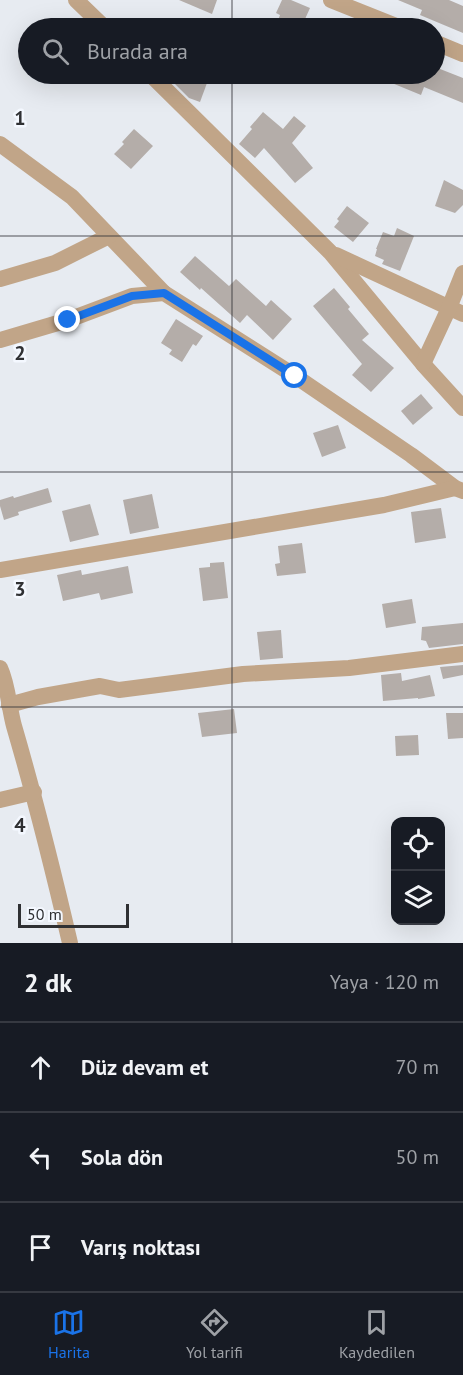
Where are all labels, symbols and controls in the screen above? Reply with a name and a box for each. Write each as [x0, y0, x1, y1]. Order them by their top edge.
search box [18, 18, 445, 84]
icon: search [39, 35, 72, 68]
text: Burada ara [87, 37, 188, 65]
text: 1 [14, 105, 26, 131]
route end [54, 306, 80, 332]
text: 2 [14, 340, 26, 366]
route start [281, 362, 307, 388]
text: 3 [14, 576, 26, 602]
text: 4 [14, 812, 26, 838]
map controls [391, 817, 445, 925]
button: locate [391, 817, 445, 871]
button: layers [391, 871, 445, 925]
scale bar [18, 901, 129, 928]
text: 50 m [27, 904, 62, 924]
text: 2 dk [24, 966, 72, 999]
text: Yaya · 120 m [330, 969, 439, 995]
icon: ahead [24, 1051, 57, 1084]
text: Düz devam et [81, 1053, 208, 1081]
text: 70 m [396, 1054, 439, 1080]
icon: left [24, 1141, 57, 1174]
text: Sola dön [81, 1143, 163, 1171]
text: 50 m [396, 1144, 439, 1170]
icon: arrive [24, 1231, 57, 1264]
text: Varış noktası [81, 1233, 201, 1261]
tab: Harita [48, 1306, 90, 1362]
tab: Yol tarifi [186, 1306, 243, 1362]
tab: Kaydedilen [339, 1306, 415, 1362]

